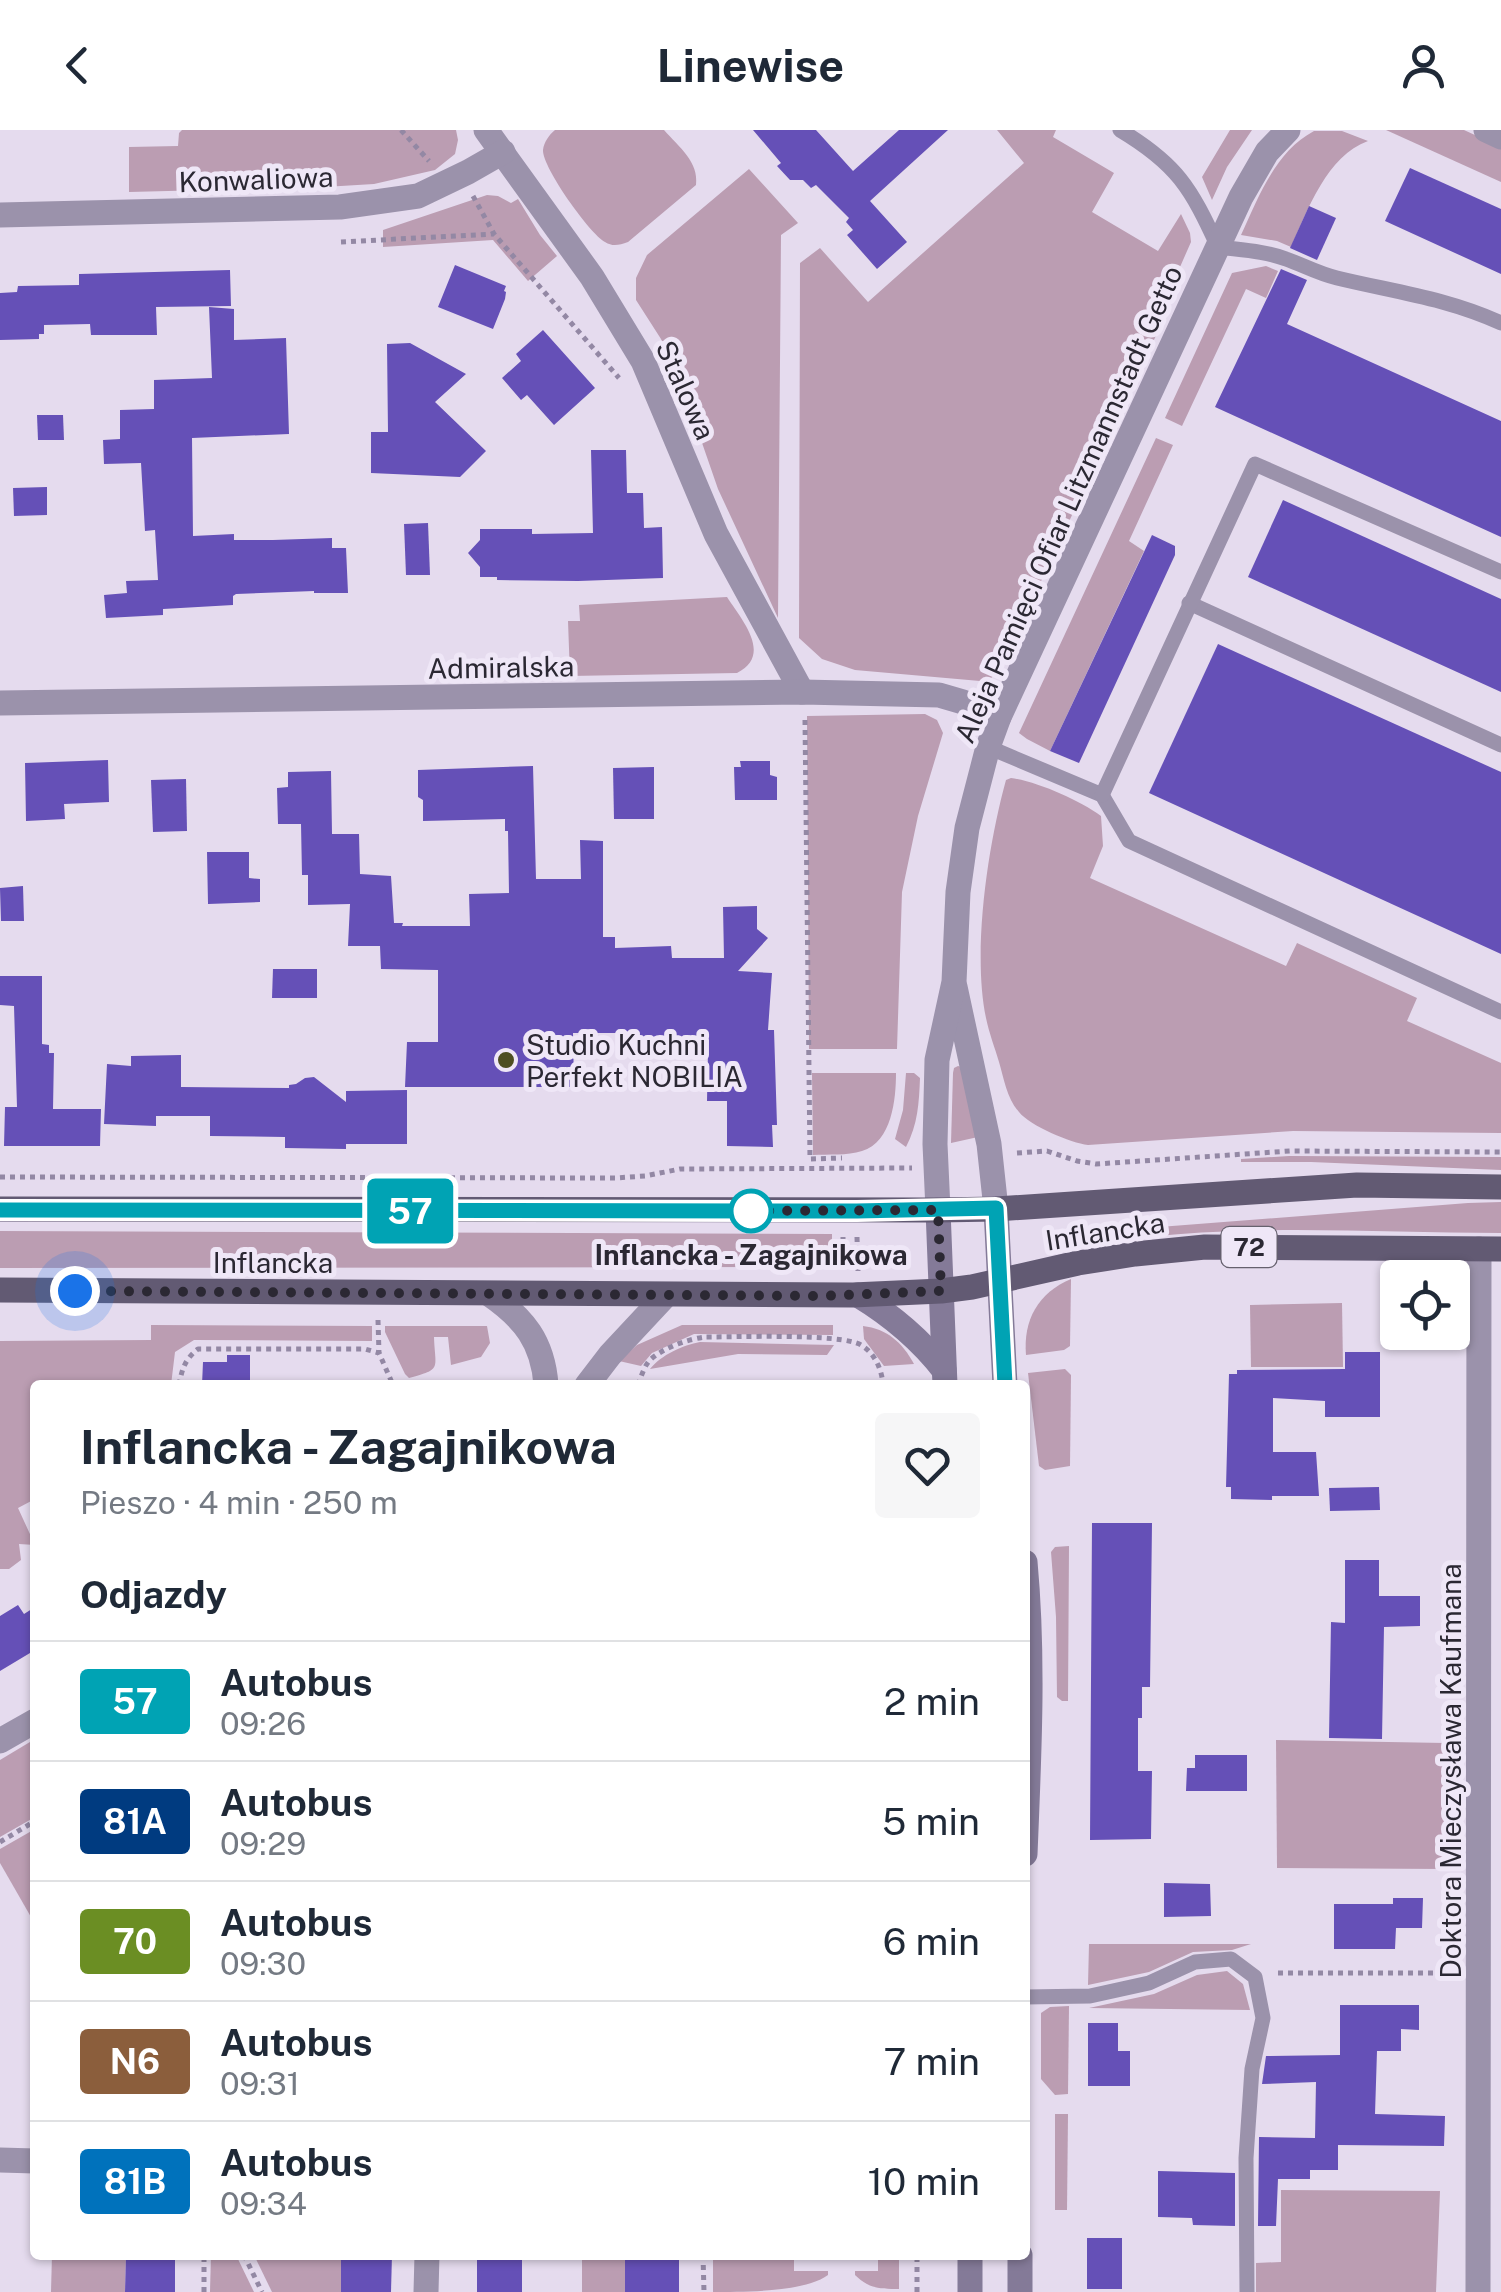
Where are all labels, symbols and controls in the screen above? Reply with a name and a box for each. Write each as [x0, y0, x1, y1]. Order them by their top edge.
icon: back [50, 38, 105, 93]
icon: person [1396, 38, 1451, 93]
text: Linewise [657, 39, 844, 92]
street label: Konwaliowa [178, 160, 334, 198]
street label: Aleja Pamięci Ofiar Litzmannstadt Getto [947, 260, 1189, 748]
street label: Stalowa [650, 335, 722, 445]
street label: Admiralska [427, 649, 575, 685]
place label: Studio Kuchni Perfekt NOBILIA [526, 1028, 743, 1093]
marker: Studio Kuchni Perfekt NOBILIA [495, 1049, 517, 1071]
line badge: 57 [365, 1178, 455, 1244]
marker: Inflancka - Zagajnikowa [730, 1190, 772, 1232]
text: 57 [387, 1191, 433, 1232]
street label: Inflancka [1043, 1205, 1167, 1257]
road number: 72 [1222, 1227, 1276, 1267]
place label: Inflancka - Zagajnikowa [594, 1238, 908, 1271]
street label: Inflancka [213, 1246, 333, 1279]
map controls [1380, 1260, 1470, 1350]
button: locate [1380, 1260, 1470, 1350]
your location [50, 1266, 100, 1316]
button: heart [875, 1413, 980, 1518]
text: Inflancka - Zagajnikowa [80, 1418, 617, 1475]
text: Pieszo · 4 min · 250 m [80, 1484, 398, 1521]
street label: Doktora Mieczysława Kaufmana [1434, 1563, 1467, 1979]
text: Odjazdy [80, 1572, 227, 1617]
text: Autobus [220, 1660, 372, 1705]
text: 2 min [884, 1679, 980, 1724]
text: 57 [112, 1681, 158, 1722]
text: 09:26 [220, 1705, 306, 1742]
text: Autobus [220, 1780, 372, 1825]
text: 5 min [882, 1799, 980, 1844]
text: 81A [103, 1801, 167, 1842]
text: 09:29 [220, 1825, 306, 1862]
text: Autobus [220, 1900, 372, 1945]
text: 6 min [883, 1919, 980, 1964]
text: 70 [113, 1921, 157, 1962]
text: 09:30 [220, 1945, 306, 1982]
text: Autobus [220, 2020, 372, 2065]
text: 7 min [883, 2039, 980, 2084]
text: N6 [110, 2041, 160, 2082]
text: 09:31 [220, 2065, 300, 2102]
text: Autobus [220, 2140, 372, 2185]
text: 10 min [868, 2159, 980, 2204]
text: 81B [104, 2161, 166, 2202]
text: 09:34 [220, 2185, 307, 2222]

